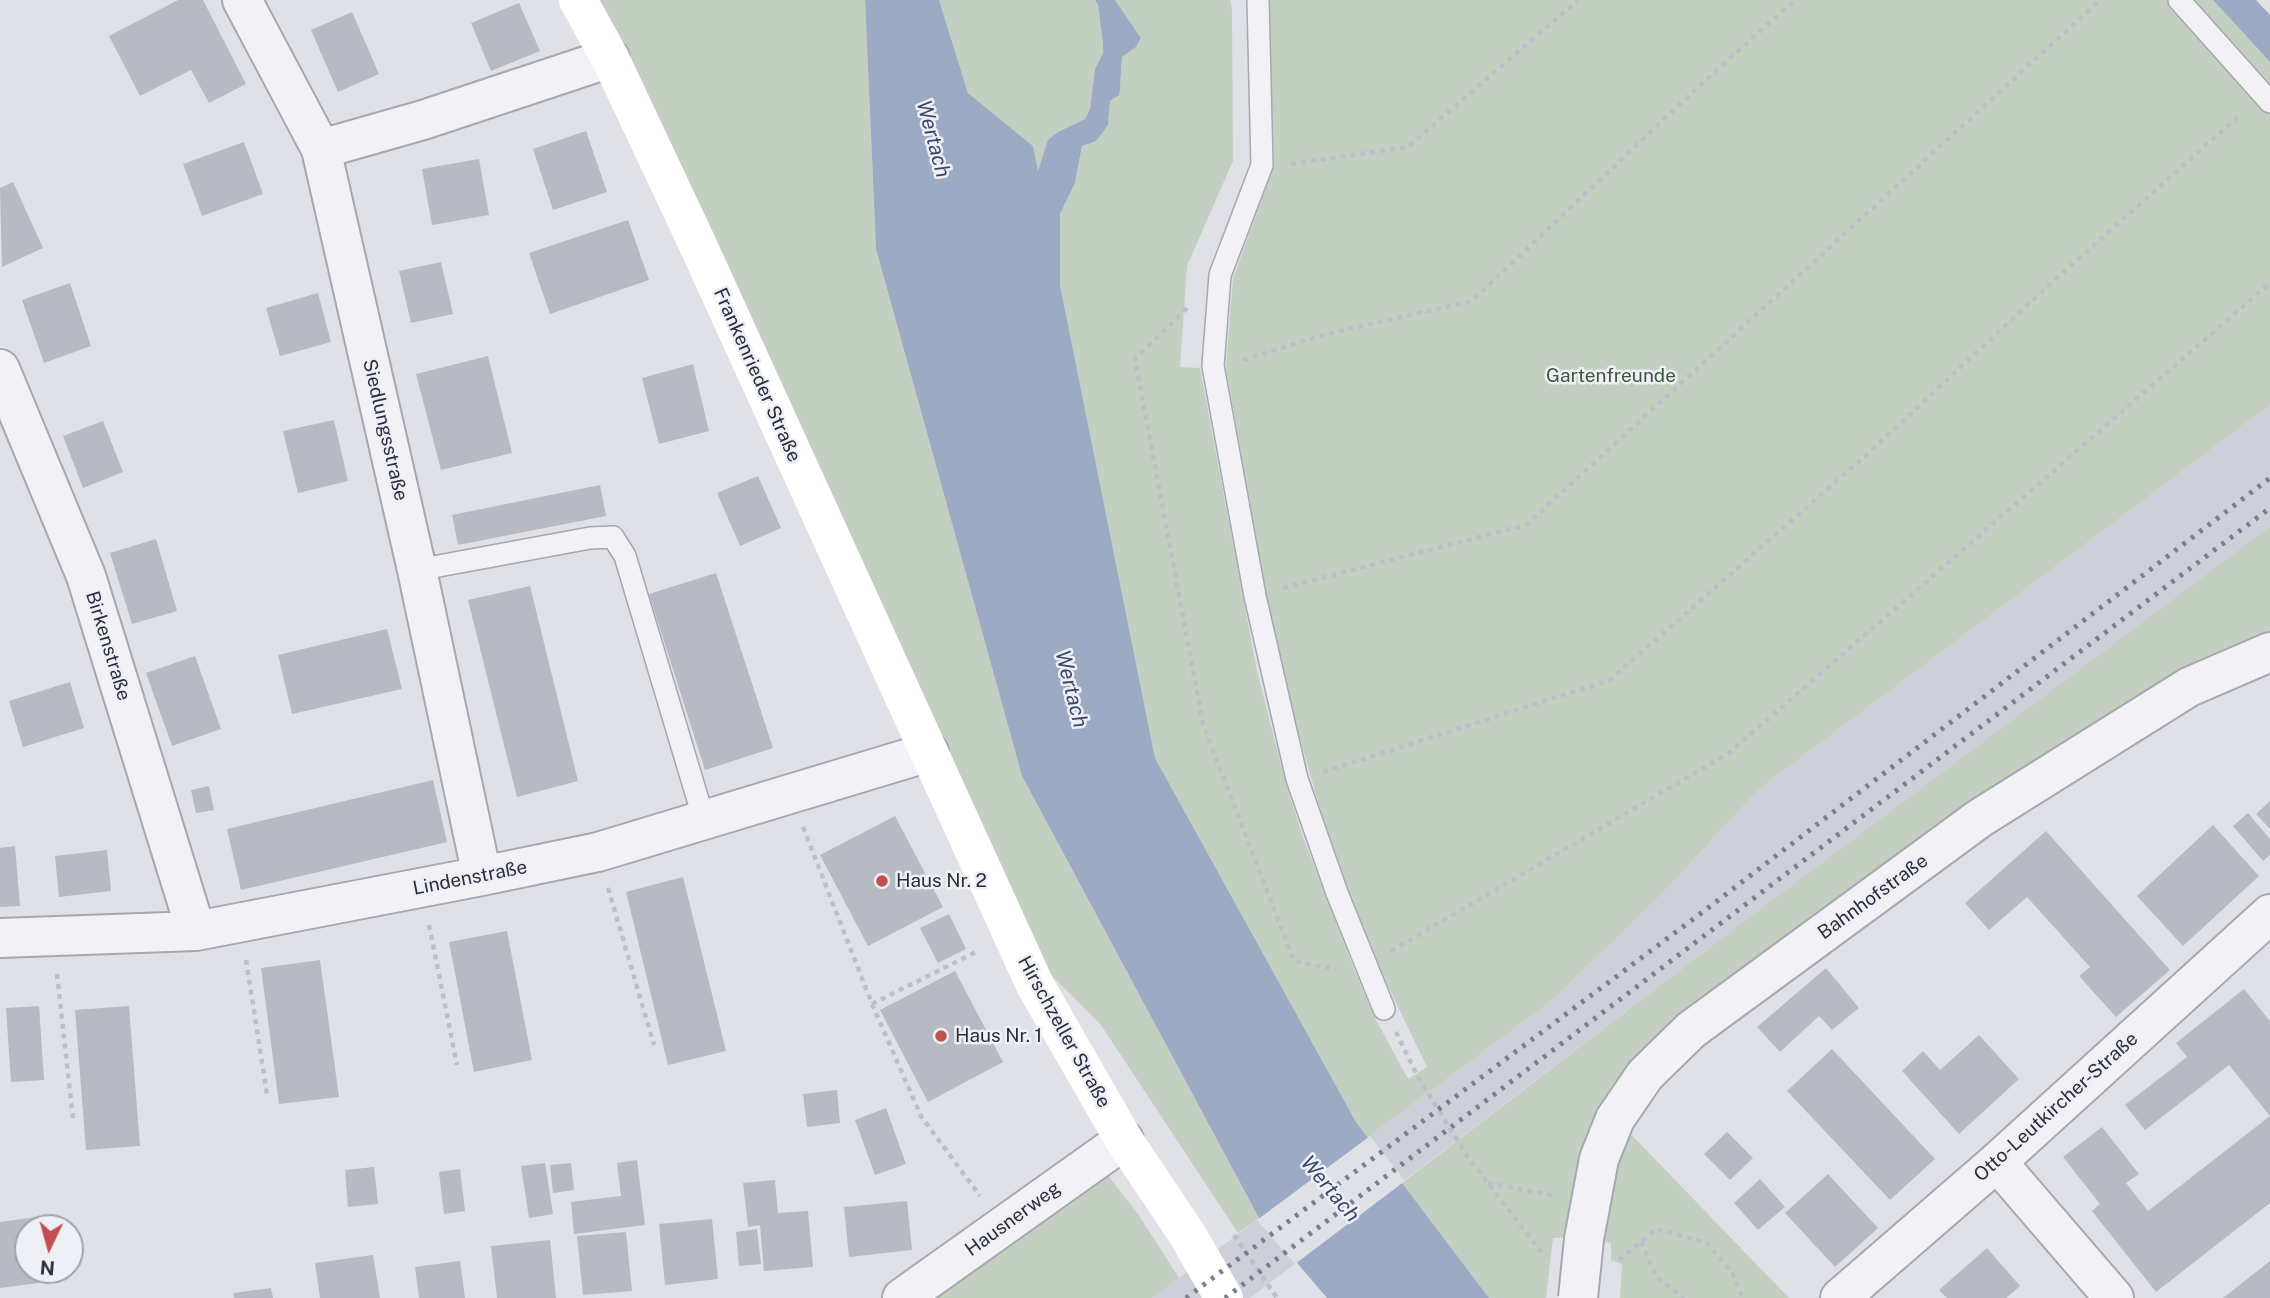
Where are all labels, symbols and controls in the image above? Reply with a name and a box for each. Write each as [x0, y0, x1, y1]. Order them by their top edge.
water label: Wertach [911, 98, 955, 180]
street label: Frankenrieder Straße [708, 284, 806, 466]
street label: Siedlungsstraße [358, 357, 412, 503]
park label: Gartenfreunde [1546, 365, 1676, 387]
street label: Birkenstraße [81, 589, 135, 703]
water label: Wertach [1049, 648, 1093, 730]
street label: Bahnhofstraße [1814, 850, 1932, 944]
street label: Lindenstraße [411, 856, 529, 900]
place label: Haus Nr. 2 [896, 870, 987, 892]
marker: Haus Nr. 2 [874, 873, 890, 889]
street label: Hirschzeller Straße [1013, 952, 1115, 1112]
place label: Haus Nr. 1 [955, 1025, 1042, 1047]
street label: Otto-Leutkircher-Straße [1969, 1027, 2143, 1187]
marker: Haus Nr. 1 [933, 1028, 949, 1044]
water label: Wertach [1295, 1151, 1365, 1227]
street label: Hausnerweg [961, 1177, 1065, 1261]
north arrow [14, 1214, 84, 1284]
text: N [39, 1256, 56, 1280]

